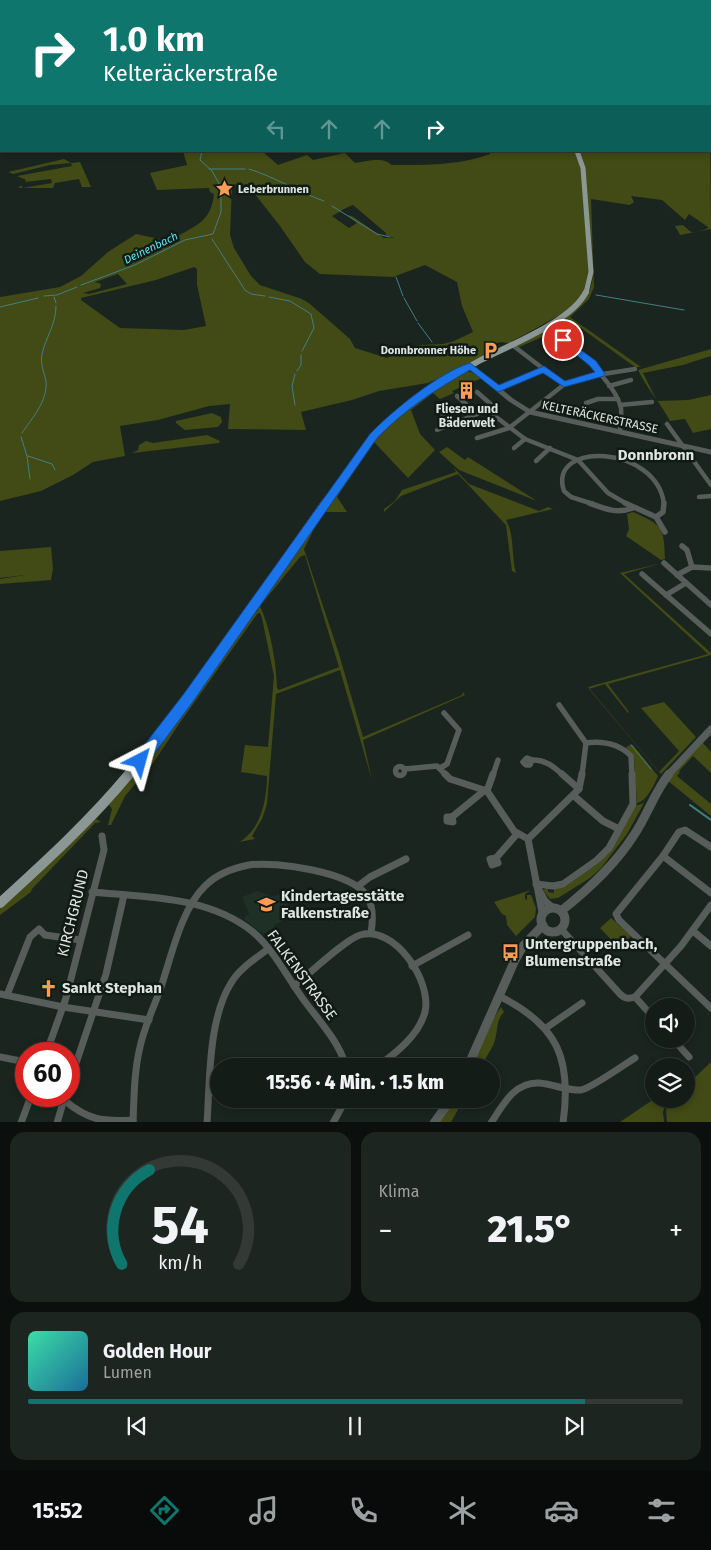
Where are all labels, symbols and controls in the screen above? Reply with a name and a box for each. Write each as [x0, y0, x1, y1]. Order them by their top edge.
text: 1.0 km [103, 18, 205, 60]
icon: right [20, 20, 85, 85]
text: Kelteräckerstraße [103, 60, 278, 87]
icon: left [262, 115, 290, 143]
icon: ahead [315, 115, 343, 143]
icon: ahead [368, 115, 396, 143]
icon: right [421, 115, 449, 143]
place icon: Leberbrunnen [214, 179, 234, 199]
place label: Leberbrunnen [238, 183, 309, 196]
water label: Deinenbach [122, 229, 180, 267]
pin [542, 319, 584, 361]
icon: arrive [549, 326, 577, 354]
parking icon: Donnbronner Höhe [480, 340, 500, 360]
place label: Donnbronner Höhe [381, 344, 476, 357]
building icon: Fliesen und Bäderwelt [457, 380, 477, 400]
street label: KELTERÄCKERSTRASSE [541, 397, 660, 436]
place label: Fliesen und Bäderwelt [436, 402, 498, 430]
district label: Donnbronn [618, 446, 694, 464]
position arrow [113, 734, 165, 786]
street label: KIRCHGRUND [53, 868, 93, 958]
place label: Kindertagesstätte Falkenstraße [281, 887, 404, 922]
school or university icon: Kindertagesstätte Falkenstraße [257, 895, 277, 915]
street label: FALKENSTRASSE [263, 926, 341, 1024]
place label: Untergruppenbach, Blumenstraße [525, 935, 658, 970]
bus stop icon: Untergruppenbach, Blumenstraße [501, 943, 521, 963]
church icon: Sankt Stephan [38, 978, 58, 998]
place label: Sankt Stephan [62, 979, 162, 997]
map controls [645, 998, 695, 1108]
button: sound [645, 998, 695, 1048]
speed limit sign: 60 [15, 1042, 80, 1107]
button: layers [645, 1058, 695, 1108]
text: 15:56 · 4 Min. · 1.5 km [266, 1071, 444, 1094]
text: Klima [379, 1182, 420, 1201]
text: 54 [152, 1194, 209, 1257]
text: 21.5° [487, 1206, 574, 1252]
text: − [379, 1214, 393, 1247]
text: + [669, 1214, 683, 1247]
text: km/h [158, 1252, 202, 1274]
text: Golden Hour [103, 1340, 212, 1363]
text: Lumen [103, 1363, 152, 1382]
icon: previous [123, 1412, 151, 1440]
icon: pause [341, 1412, 369, 1440]
icon: next [560, 1412, 588, 1440]
icon: directions [147, 1493, 182, 1528]
icon: music [246, 1493, 281, 1528]
icon: phone [346, 1493, 381, 1528]
icon: climate [445, 1493, 480, 1528]
icon: car [544, 1493, 579, 1528]
icon: filters [644, 1493, 679, 1528]
text: 15:52 [32, 1497, 83, 1524]

